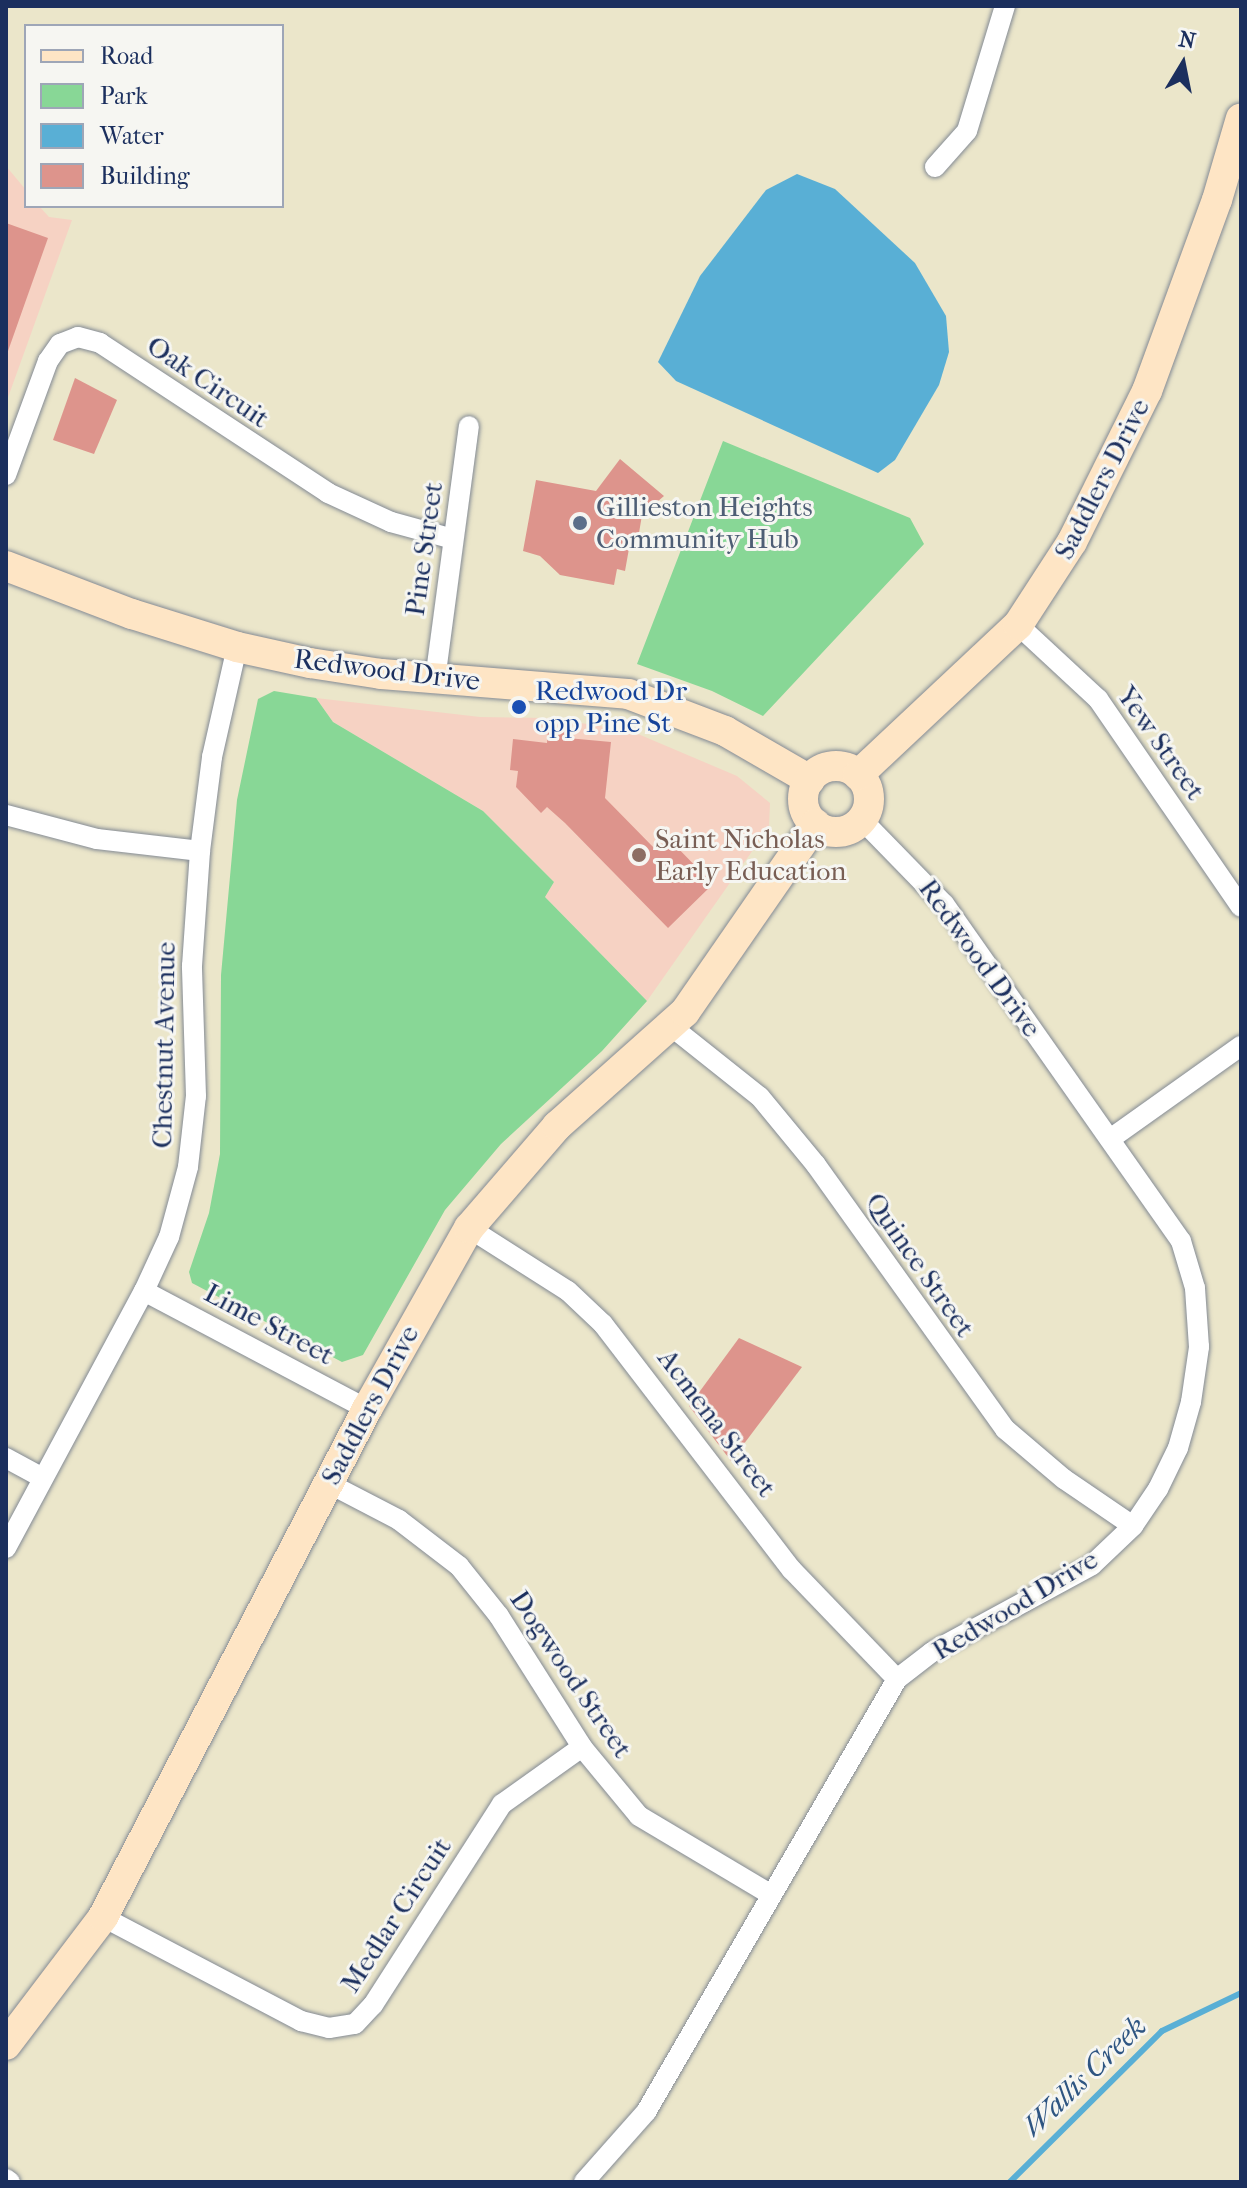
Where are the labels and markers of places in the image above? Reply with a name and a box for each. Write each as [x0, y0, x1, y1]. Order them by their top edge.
place label: Gillieston Heights Community Hub [596, 490, 813, 556]
marker: Gillieston Heights Community Hub [571, 514, 589, 532]
place label: Redwood Dr opp Pine St [535, 674, 687, 740]
marker: Redwood Dr opp Pine St [510, 698, 528, 716]
place label: Saint Nicholas Early Education [655, 822, 846, 888]
marker: Saint Nicholas Early Education [630, 846, 648, 864]

